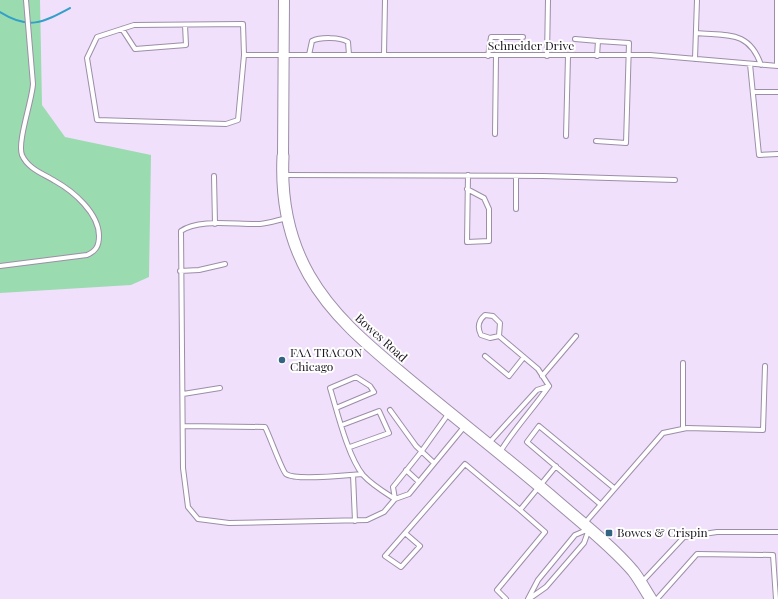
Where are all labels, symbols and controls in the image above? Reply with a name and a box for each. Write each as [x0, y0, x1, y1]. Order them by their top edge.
street label: Schneider Drive [488, 37, 574, 53]
street label: Bowes Road [352, 310, 411, 365]
place label: FAA TRACON Chicago [290, 344, 363, 374]
marker: FAA TRACON Chicago [277, 355, 287, 365]
place label: Bowes & Crispin [617, 524, 708, 540]
marker: Bowes & Crispin [604, 528, 614, 538]

